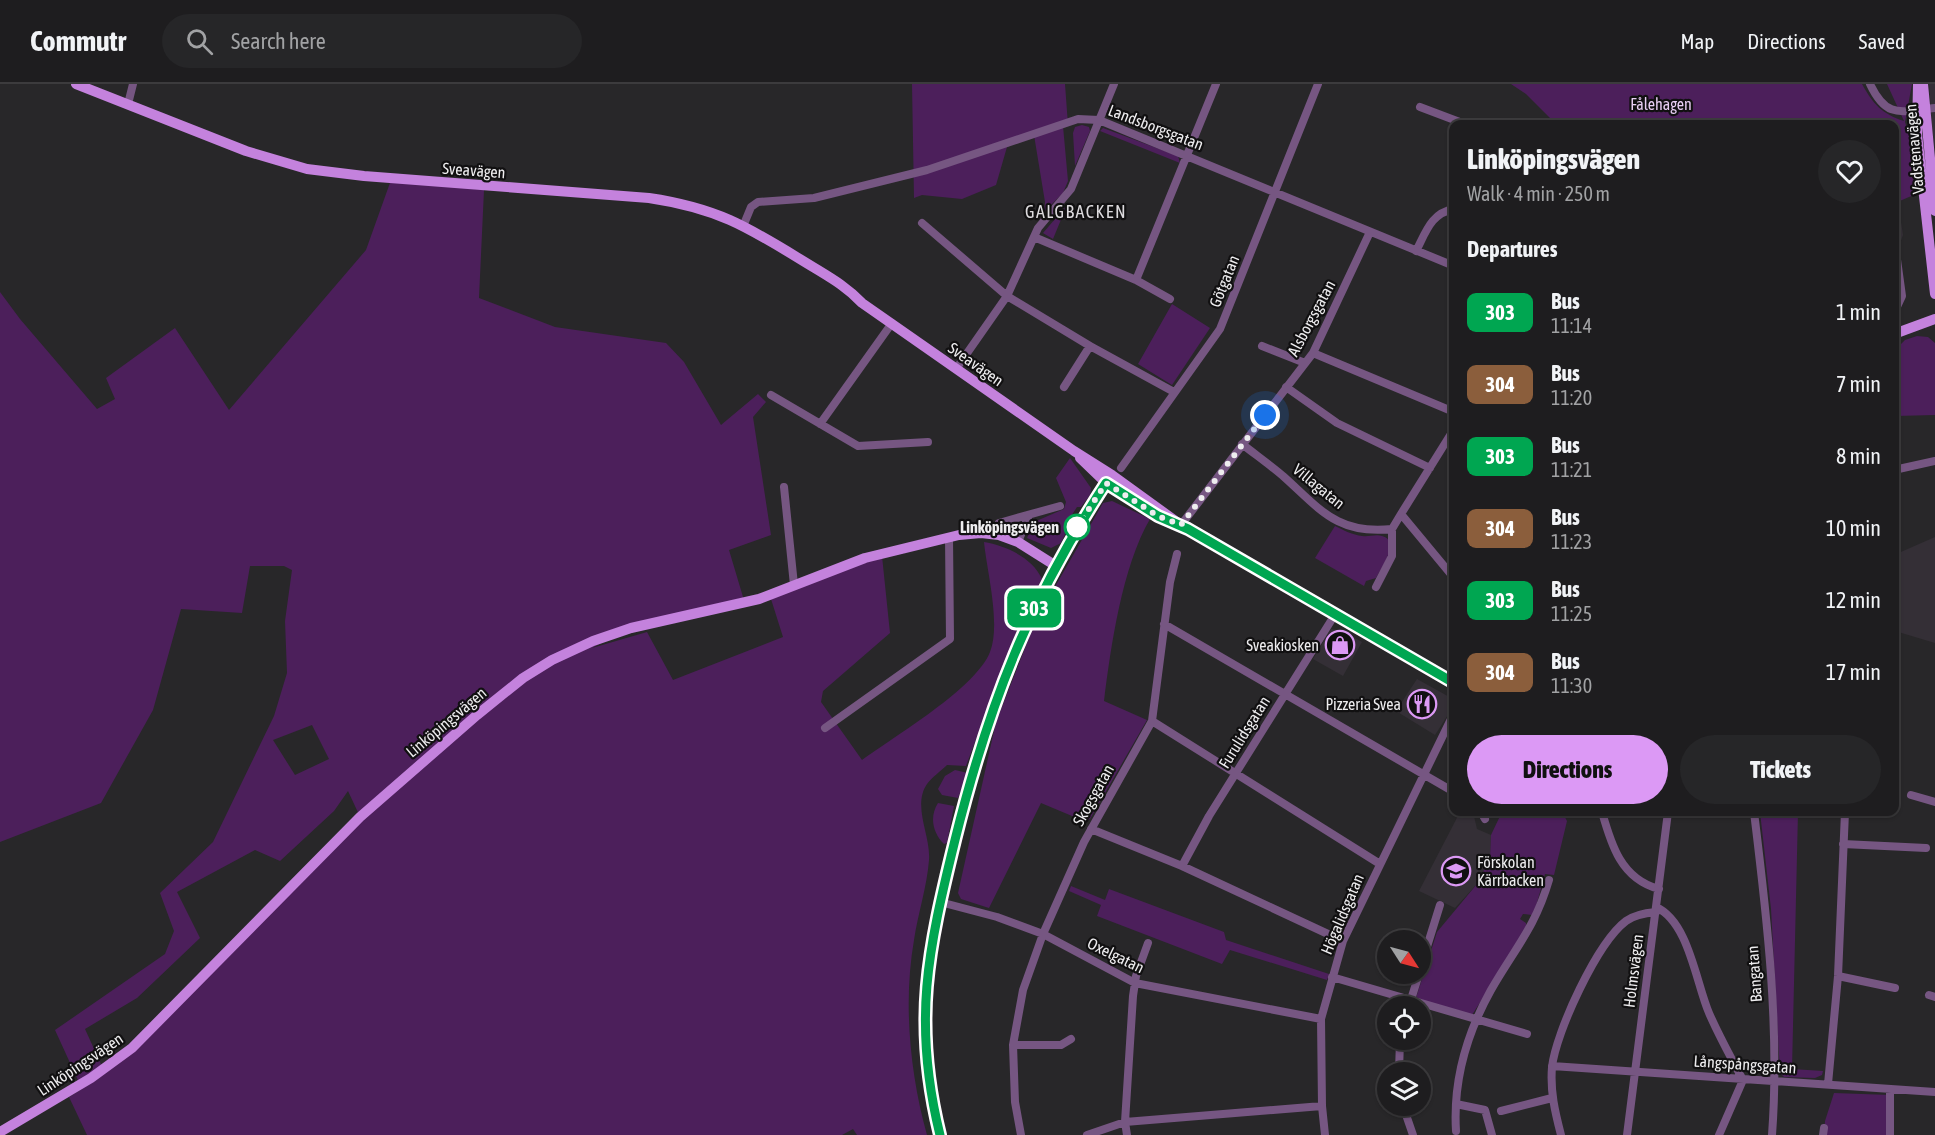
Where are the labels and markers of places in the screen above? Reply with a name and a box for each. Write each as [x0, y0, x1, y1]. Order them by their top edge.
marker: Linköpingsvägen [1064, 514, 1090, 540]
place label: Linköpingsvägen [960, 518, 1059, 536]
shop icon: Sveakiosken [1324, 629, 1356, 661]
place label: Sveakiosken [1246, 636, 1319, 654]
restaurant icon: Pizzeria Svea [1406, 688, 1438, 720]
place label: Pizzeria Svea [1325, 695, 1401, 713]
place label: Förskolan Kärrbacken [1477, 853, 1544, 889]
school or university icon: Förskolan Kärrbacken [1440, 855, 1472, 887]

